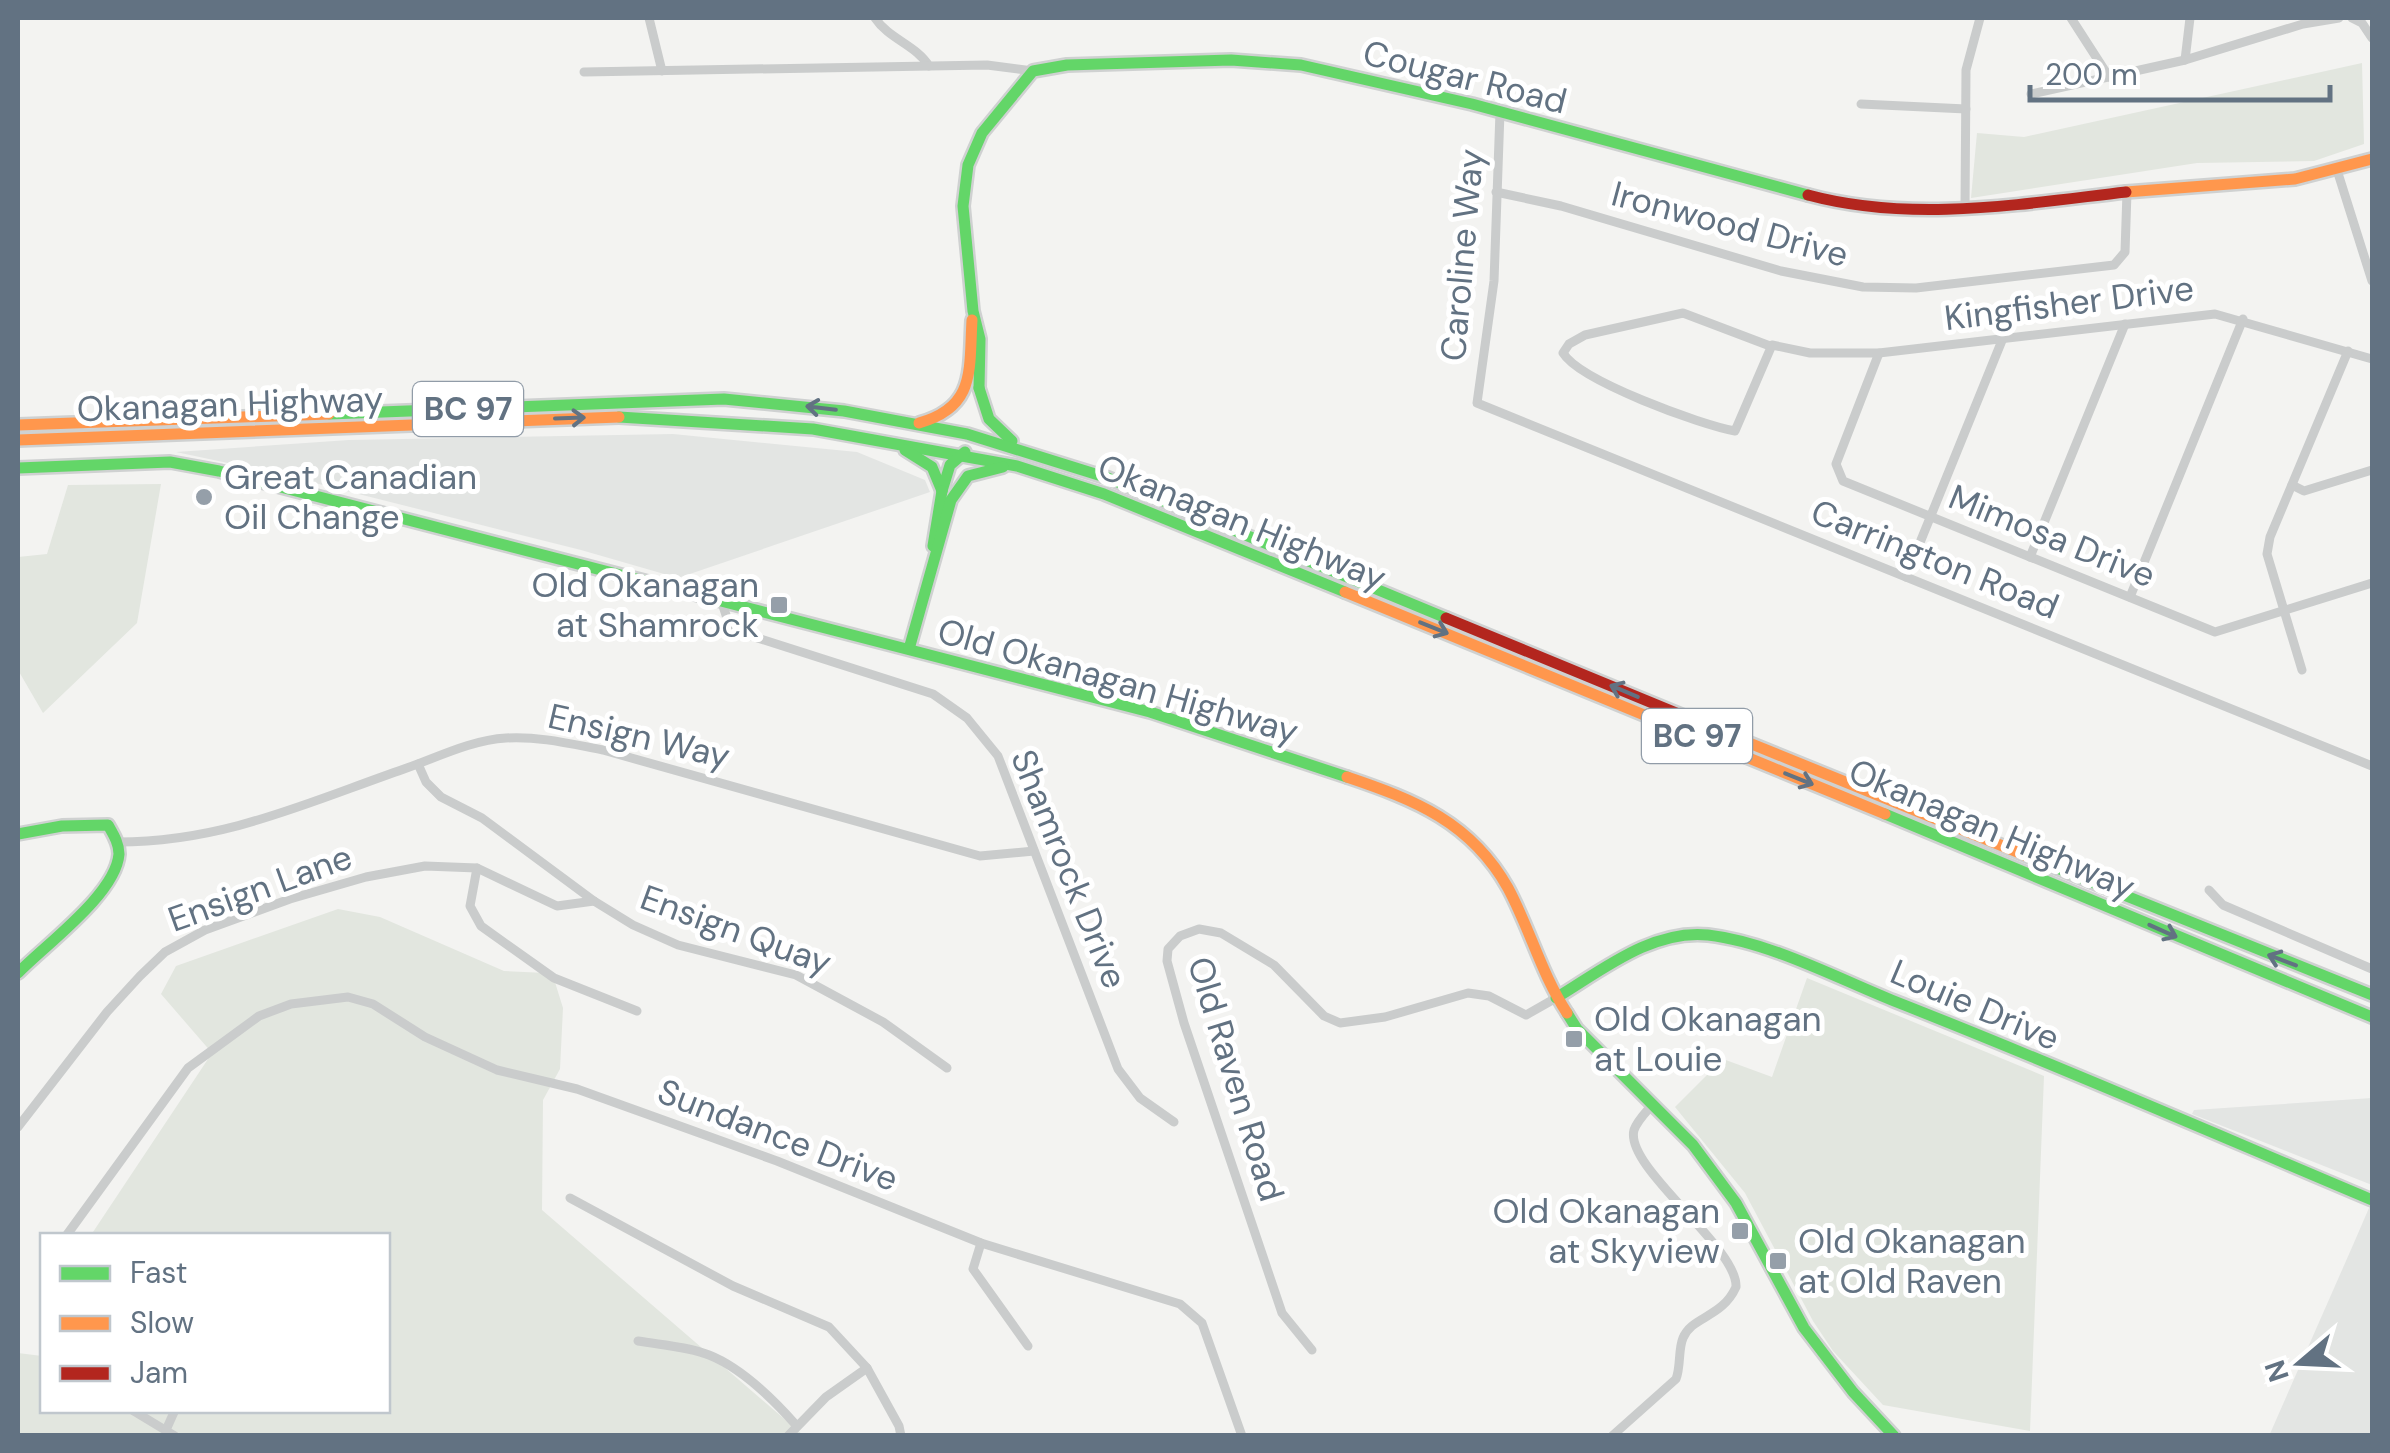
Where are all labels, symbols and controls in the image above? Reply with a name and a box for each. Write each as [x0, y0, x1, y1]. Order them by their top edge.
street label: Cougar Road [1358, 29, 1572, 125]
scale bar [2030, 40, 2330, 102]
text: 200 m [2045, 55, 2138, 94]
street label: Caroline Way [1430, 147, 1494, 363]
street label: Ironwood Drive [1607, 170, 1853, 278]
street label: Kingfisher Drive [1942, 265, 2196, 341]
street label: Okanagan Highway [76, 376, 384, 432]
road number: BC 97 [413, 382, 523, 436]
one-way arrow [805, 398, 837, 417]
one-way arrow [553, 409, 585, 428]
street label: Okanagan Highway [1091, 443, 1393, 601]
place label: Great Canadian Oil Change [224, 454, 477, 540]
street label: Mimosa Drive [1942, 474, 2162, 598]
marker: Great Canadian Oil Change [193, 486, 215, 508]
street label: Carrington Road [1804, 488, 2066, 630]
place label: Old Okanagan at Shamrock [531, 562, 759, 648]
marker: Old Okanagan at Shamrock [768, 594, 790, 616]
street label: Old Okanagan Highway [932, 608, 1304, 754]
one-way arrow [1418, 621, 1448, 639]
one-way arrow [1609, 681, 1640, 699]
street label: Ensign Way [544, 693, 734, 779]
road number: BC 97 [1642, 709, 1752, 763]
street label: Shamrock Drive [1000, 743, 1138, 995]
street label: Okanagan Highway [1842, 748, 2142, 910]
one-way arrow [1783, 771, 1813, 789]
street label: Ensign Lane [162, 834, 358, 942]
street label: Ensign Quay [634, 874, 838, 986]
one-way arrow [2147, 923, 2178, 941]
street label: Louie Drive [1884, 949, 2066, 1061]
one-way arrow [2267, 949, 2297, 967]
street label: Old Raven Road [1177, 951, 1295, 1207]
place label: Old Okanagan at Louie [1594, 996, 1822, 1082]
marker: Old Okanagan at Louie [1563, 1028, 1585, 1050]
street label: Sundance Drive [651, 1068, 905, 1202]
place label: Old Okanagan at Skyview [1492, 1188, 1720, 1274]
place label: Old Okanagan at Old Raven [1798, 1218, 2026, 1304]
marker: Old Okanagan at Skyview [1729, 1220, 1751, 1242]
legend [40, 1233, 390, 1413]
marker: Old Okanagan at Old Raven [1767, 1250, 1789, 1272]
text: Fast [130, 1253, 188, 1292]
text: Slow [130, 1303, 194, 1342]
north arrow [2250, 1313, 2350, 1413]
text: Jam [130, 1353, 188, 1392]
text: N [2256, 1355, 2298, 1387]

